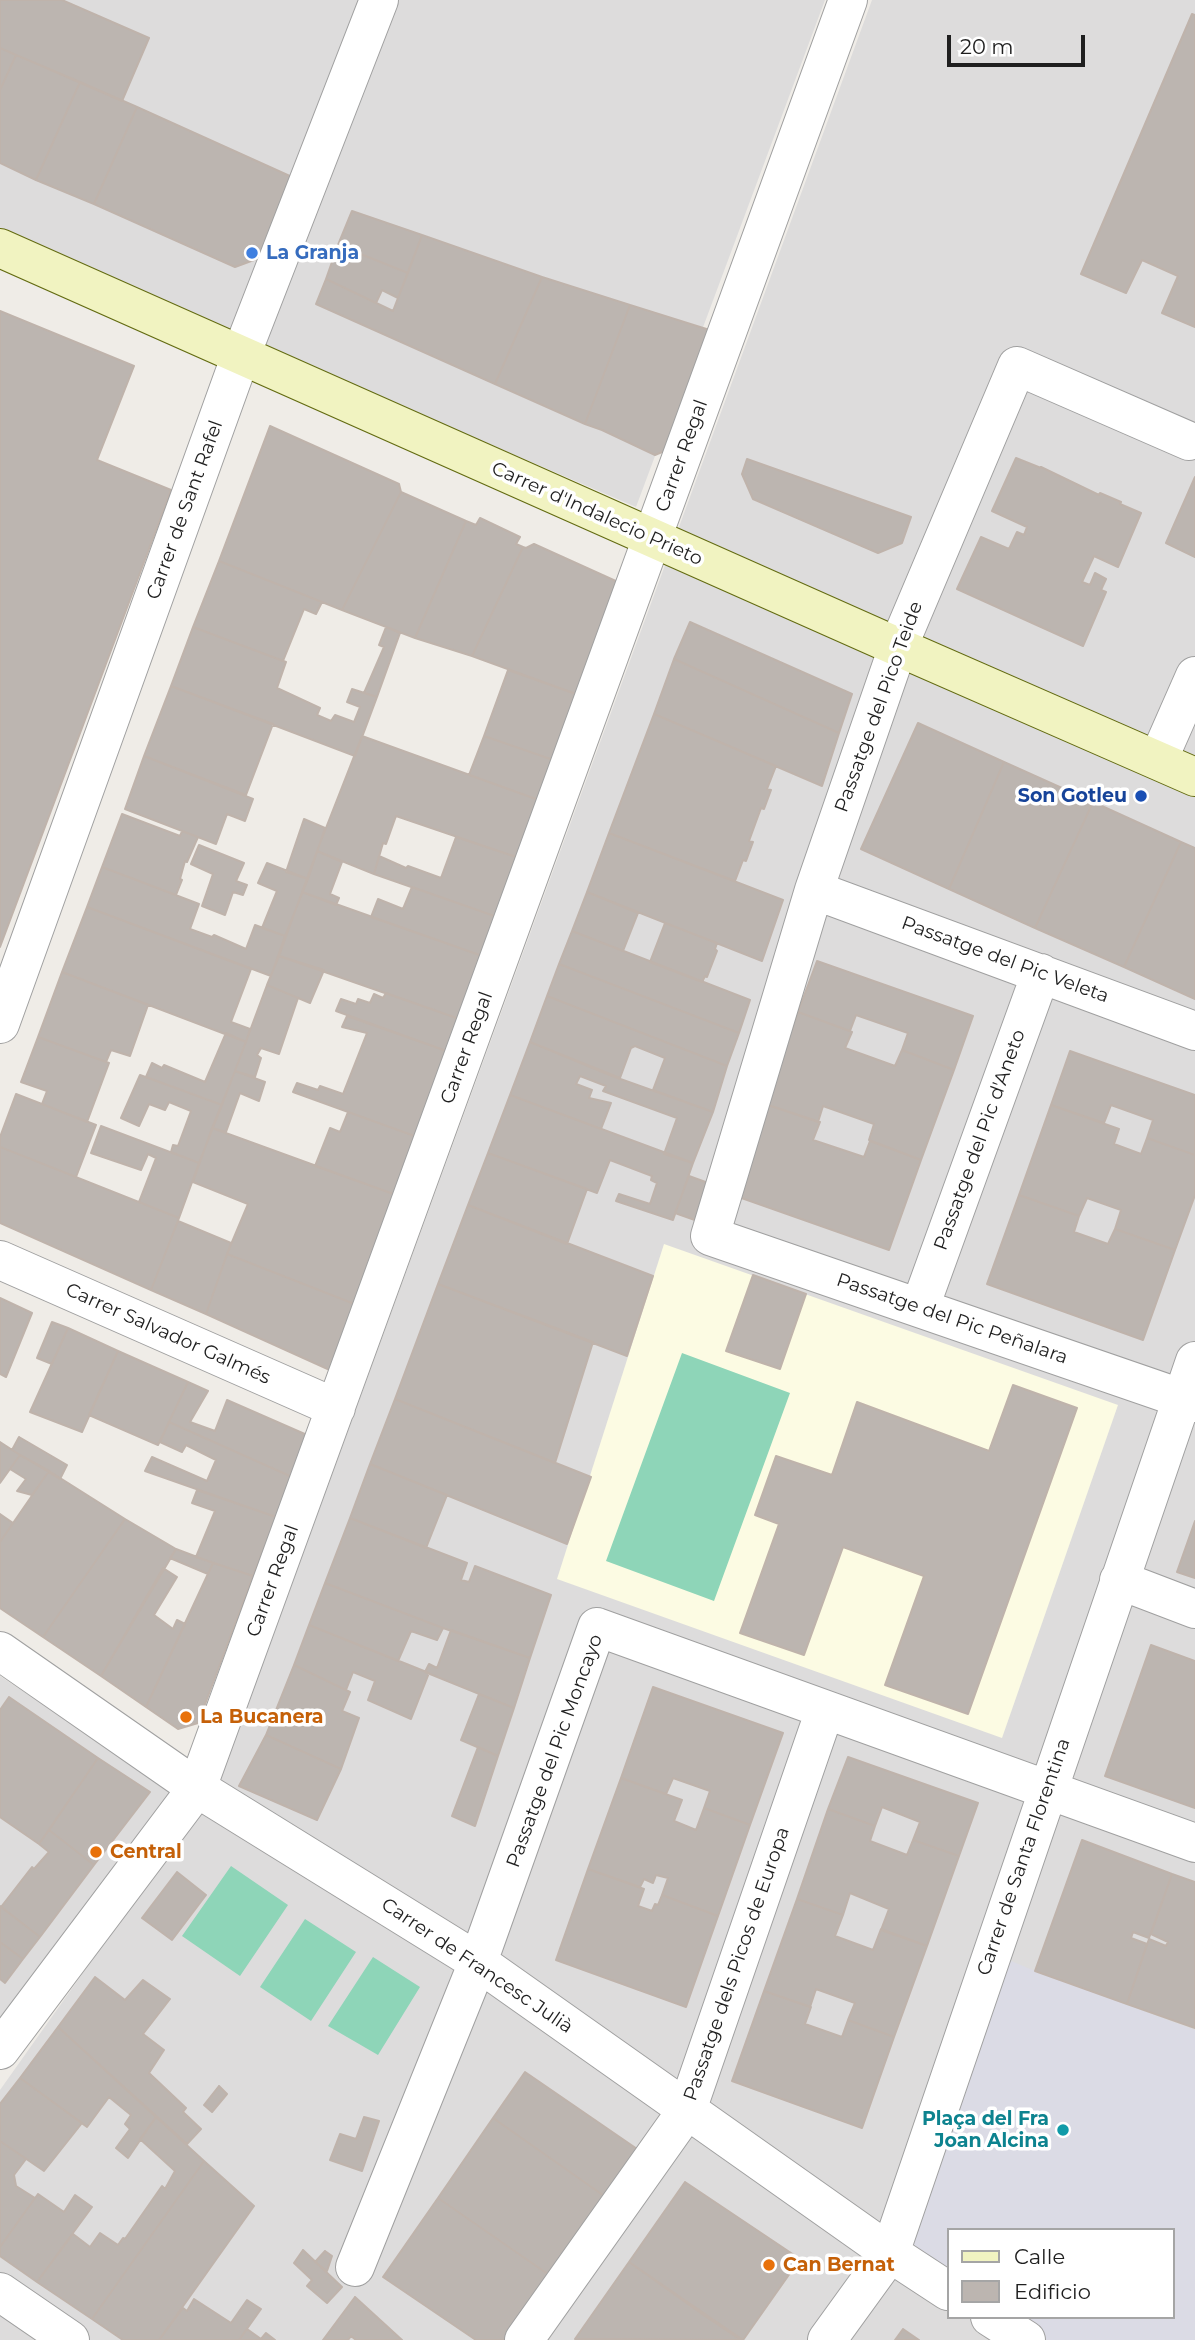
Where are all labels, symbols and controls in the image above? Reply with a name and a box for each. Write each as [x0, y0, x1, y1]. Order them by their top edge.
scale bar [950, 21, 1088, 65]
text: 20 m [960, 34, 1014, 59]
place label: La Granja [266, 242, 359, 264]
marker: La Granja [244, 245, 260, 261]
street label: Carrer Regal [651, 397, 713, 515]
street label: Carrer de Sant Rafel [142, 417, 228, 603]
street label: Carrer d'Indalecio Prieto [488, 457, 706, 571]
street label: Passatge del Pico Teide [830, 599, 928, 815]
place label: Son Gotleu [1018, 785, 1127, 807]
marker: Son Gotleu [1133, 788, 1149, 804]
street label: Passatge del Pic Veleta [898, 912, 1112, 1008]
street label: Carrer Regal [436, 989, 498, 1107]
street label: Passatge del Pic d'Aneto [929, 1027, 1031, 1253]
street label: Passatge del Pic Peñalara [833, 1269, 1071, 1369]
street label: Carrer Salvador Galmés [62, 1278, 274, 1390]
street label: Carrer Regal [242, 1522, 304, 1640]
street label: Passatge del Pic Moncayo [502, 1631, 608, 1871]
place label: La Bucanera [200, 1706, 324, 1728]
marker: La Bucanera [178, 1709, 194, 1725]
street label: Carrer de Santa Florentina [973, 1735, 1075, 1979]
street label: Passatge dels Picos de Europa [679, 1824, 795, 2104]
place label: Central [110, 1841, 182, 1863]
marker: Central [88, 1844, 104, 1860]
street label: Carrer de Francesc Julià [377, 1893, 577, 2039]
place label: Plaça del Fra Joan Alcina [922, 2108, 1049, 2152]
marker: Plaça del Fra Joan Alcina [1055, 2122, 1071, 2138]
legend [946, 2228, 1174, 2319]
text: Calle [1014, 2244, 1065, 2269]
place label: Can Bernat [783, 2254, 895, 2276]
marker: Can Bernat [761, 2257, 777, 2273]
text: Edificio [1014, 2279, 1091, 2304]

